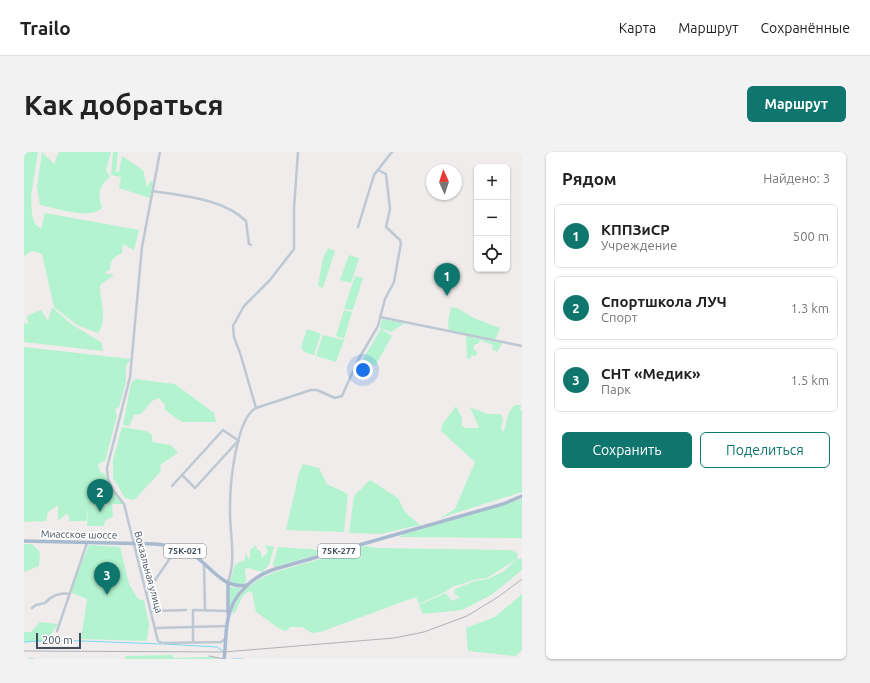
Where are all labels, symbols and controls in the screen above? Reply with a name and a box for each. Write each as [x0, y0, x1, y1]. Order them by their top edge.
text: Trailo [20, 17, 71, 39]
text: Карта [619, 20, 656, 36]
text: Маршрут [678, 20, 739, 36]
text: Сохранённые [761, 20, 850, 36]
button: Маршрут [747, 86, 846, 122]
text: Как добраться [24, 89, 223, 120]
north arrow [426, 164, 462, 200]
map controls [474, 164, 510, 272]
button: + [474, 164, 510, 200]
text: Рядом [562, 169, 617, 188]
text: Найдено: 3 [763, 171, 830, 185]
button: − [474, 200, 510, 236]
text: КППЗиСР [601, 221, 670, 238]
text: 1 [572, 229, 580, 243]
text: 500 m [793, 229, 829, 243]
button: locate [474, 236, 510, 272]
text: Учреждение [601, 238, 677, 252]
pin: 1 [434, 263, 460, 296]
text: Спортшкола ЛУЧ [601, 293, 727, 310]
text: 2 [572, 301, 580, 315]
text: 1.3 km [790, 301, 829, 315]
text: Спорт [601, 310, 637, 324]
your location [353, 360, 373, 380]
text: СНТ «Медик» [601, 365, 700, 382]
text: 3 [572, 373, 580, 387]
text: 1.5 km [790, 373, 829, 387]
text: Парк [601, 382, 631, 396]
button: Сохранить [562, 432, 692, 468]
button: Поделиться [700, 432, 830, 468]
pin: 2 [87, 479, 113, 512]
street label: Миасское шоссе [41, 528, 117, 541]
street label: Вокзальная улица [132, 530, 165, 614]
road number: 75К-021 [164, 544, 206, 558]
road number: 75К-277 [318, 544, 360, 558]
pin: 3 [94, 562, 120, 595]
scale bar [36, 631, 81, 650]
text: 200 m [42, 634, 73, 646]

